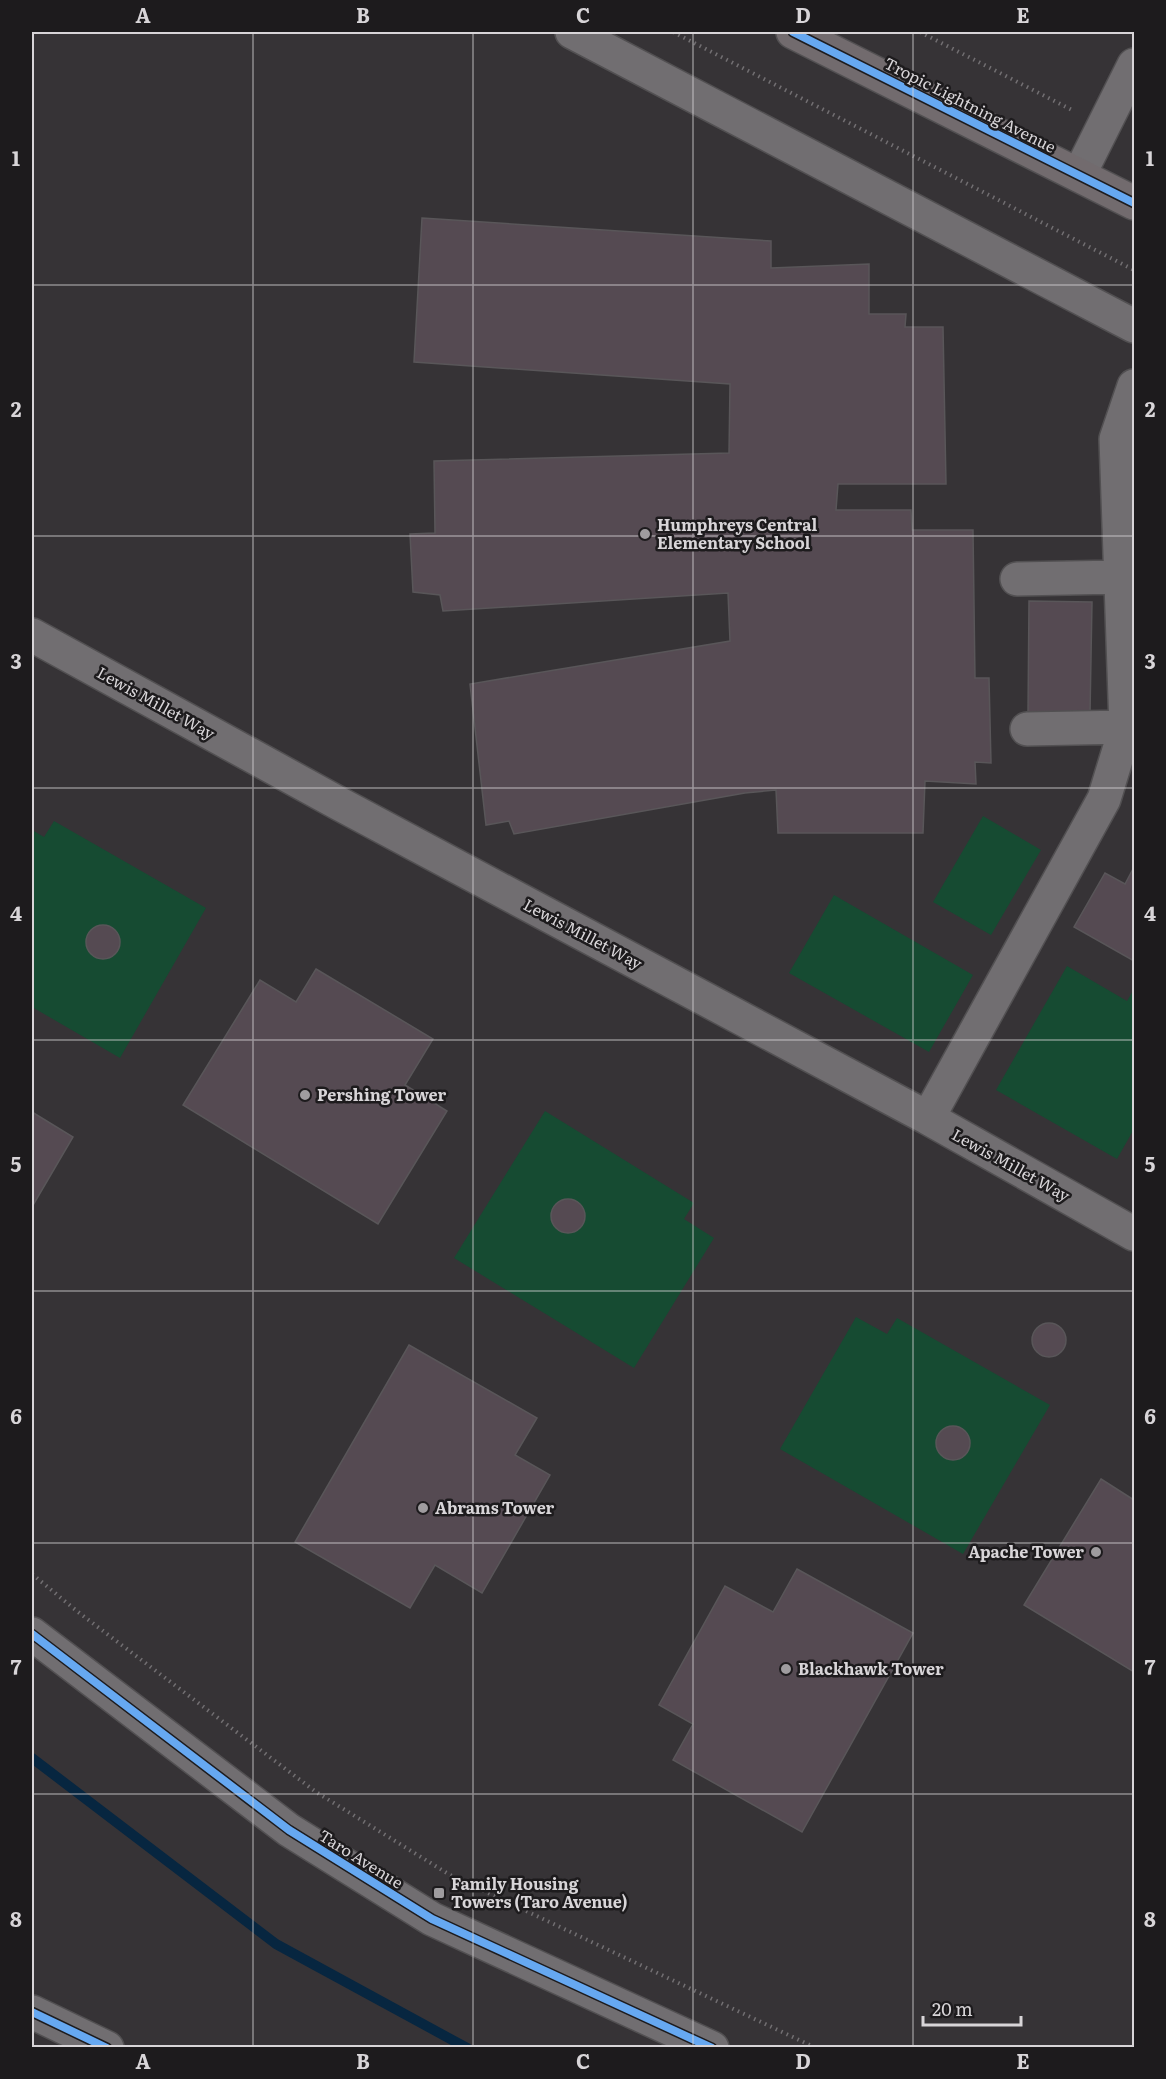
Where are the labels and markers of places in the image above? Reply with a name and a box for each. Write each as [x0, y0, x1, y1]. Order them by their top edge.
place label: Humphreys Central Elementary School [657, 512, 817, 554]
marker: Humphreys Central Elementary School [638, 527, 652, 541]
place label: Pershing Tower [317, 1082, 446, 1106]
marker: Pershing Tower [298, 1088, 312, 1102]
place label: Abrams Tower [435, 1495, 555, 1519]
marker: Abrams Tower [416, 1501, 430, 1515]
place label: Apache Tower [968, 1539, 1084, 1563]
marker: Apache Tower [1089, 1545, 1103, 1559]
place label: Blackhawk Tower [798, 1656, 944, 1680]
marker: Blackhawk Tower [779, 1662, 793, 1676]
place label: Family Housing Towers (Taro Avenue) [451, 1871, 628, 1913]
marker: Family Housing Towers (Taro Avenue) [432, 1886, 446, 1900]

